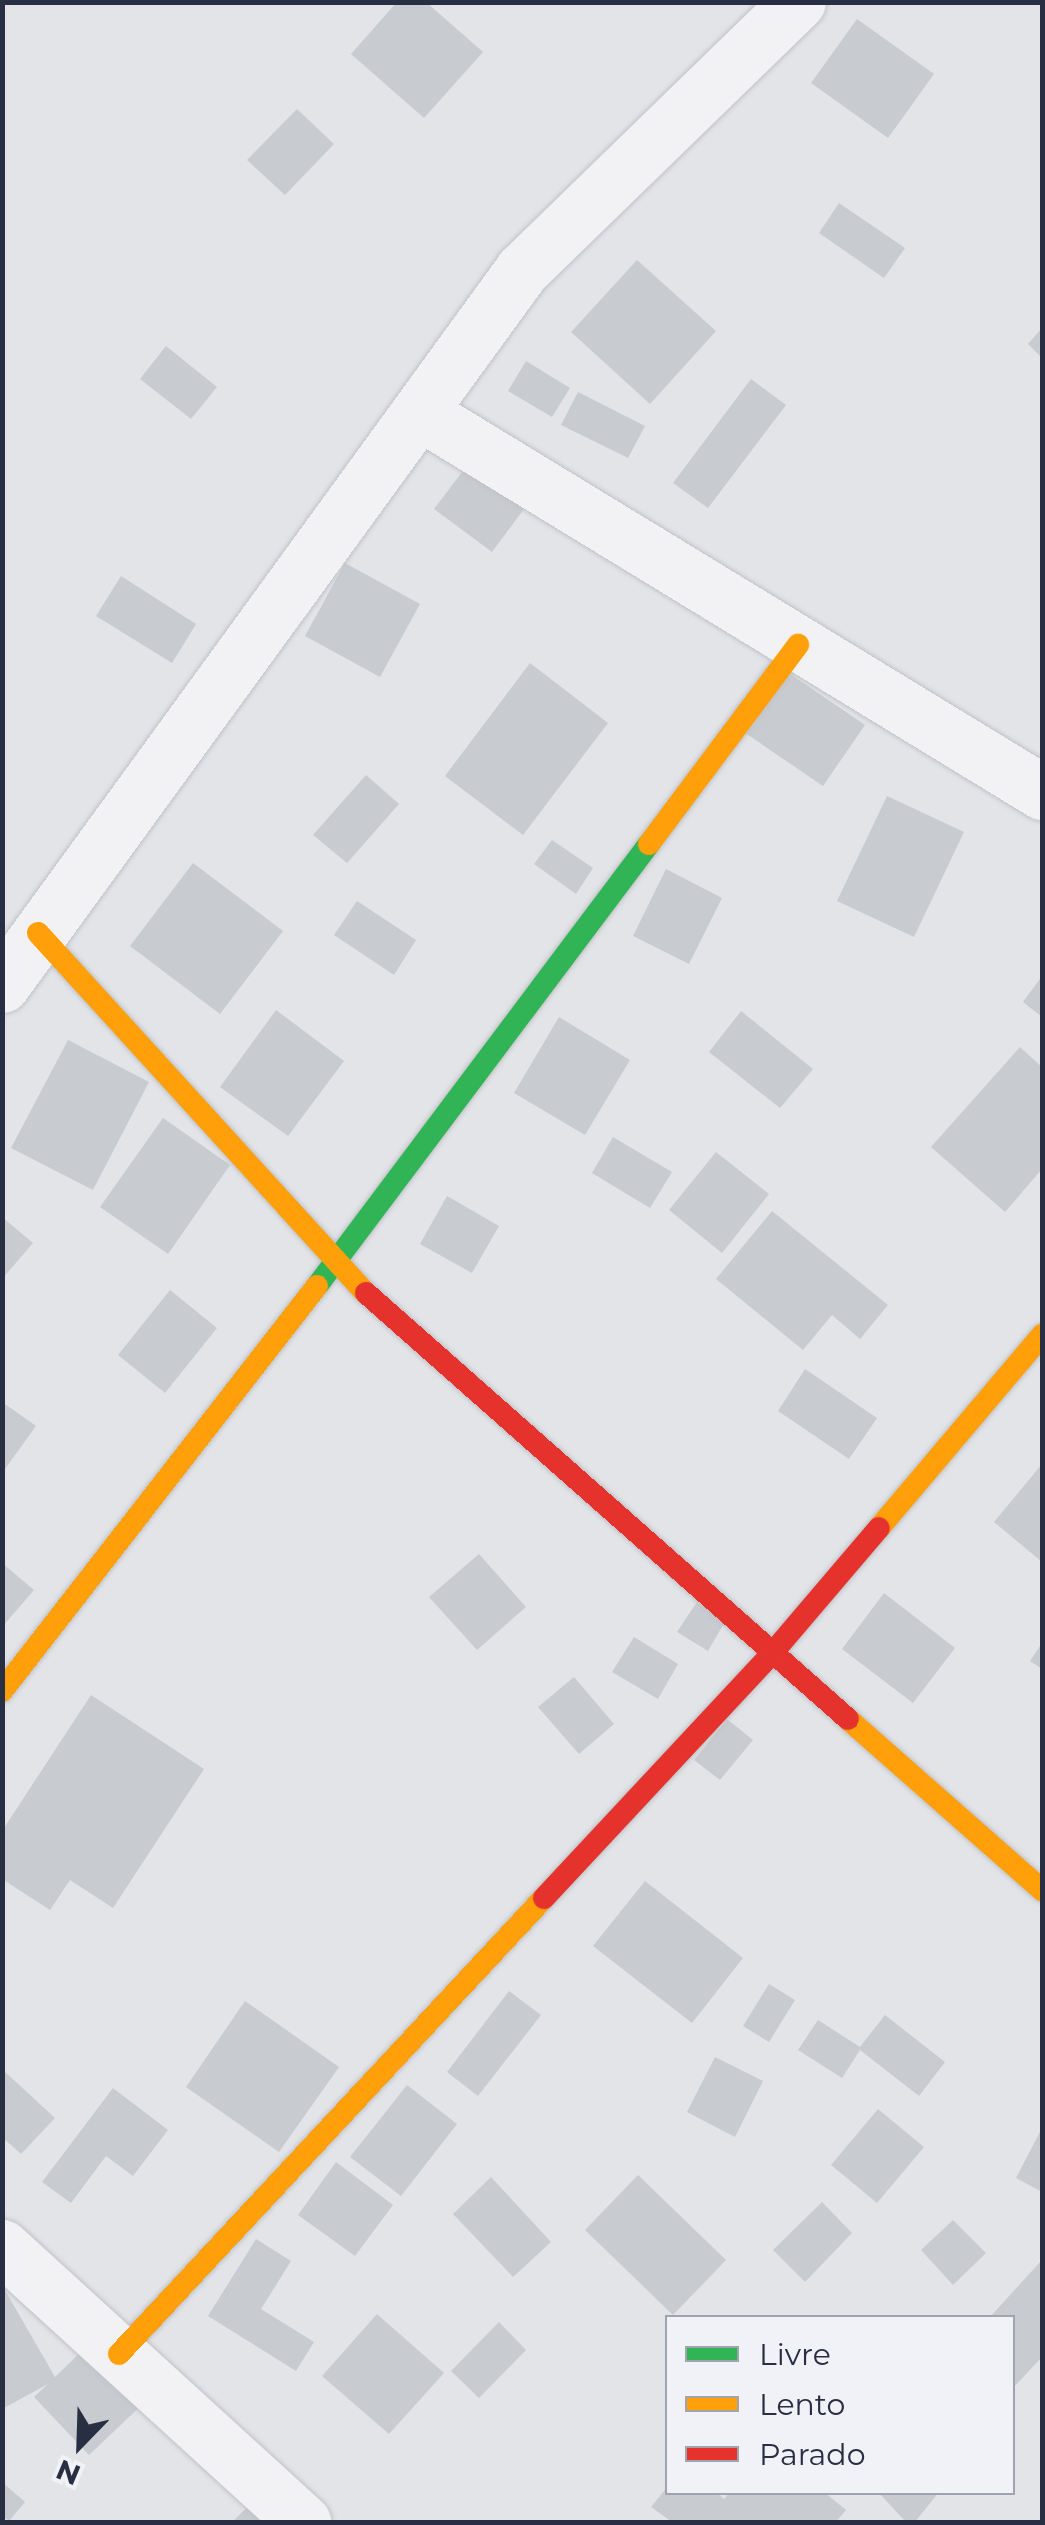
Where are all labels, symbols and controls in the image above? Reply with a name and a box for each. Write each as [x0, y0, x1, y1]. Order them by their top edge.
legend [665, 2315, 1015, 2495]
text: Livre [759, 2336, 831, 2373]
text: Lento [759, 2386, 845, 2423]
north arrow [30, 2395, 130, 2495]
text: Parado [759, 2436, 865, 2473]
text: N [51, 2453, 85, 2493]

